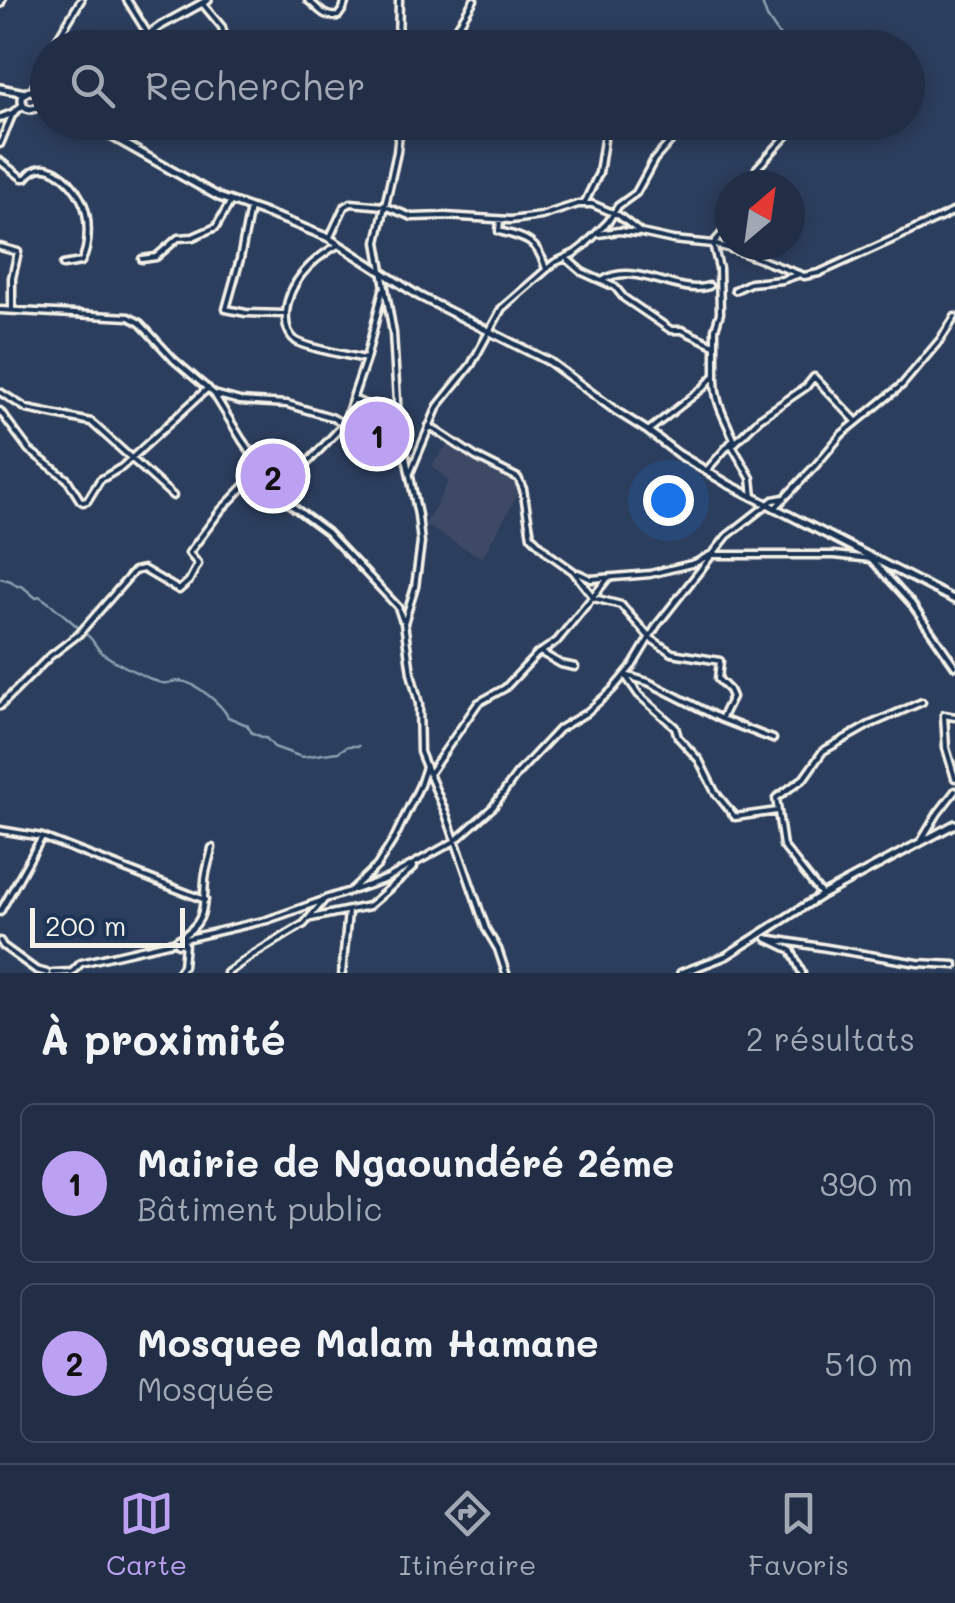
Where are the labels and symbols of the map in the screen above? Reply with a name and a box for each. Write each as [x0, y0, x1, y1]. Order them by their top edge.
north arrow [715, 170, 805, 260]
pin: 1 [344, 396, 410, 472]
pin: 2 [240, 438, 306, 514]
your location [643, 475, 694, 526]
scale bar [30, 903, 185, 948]

